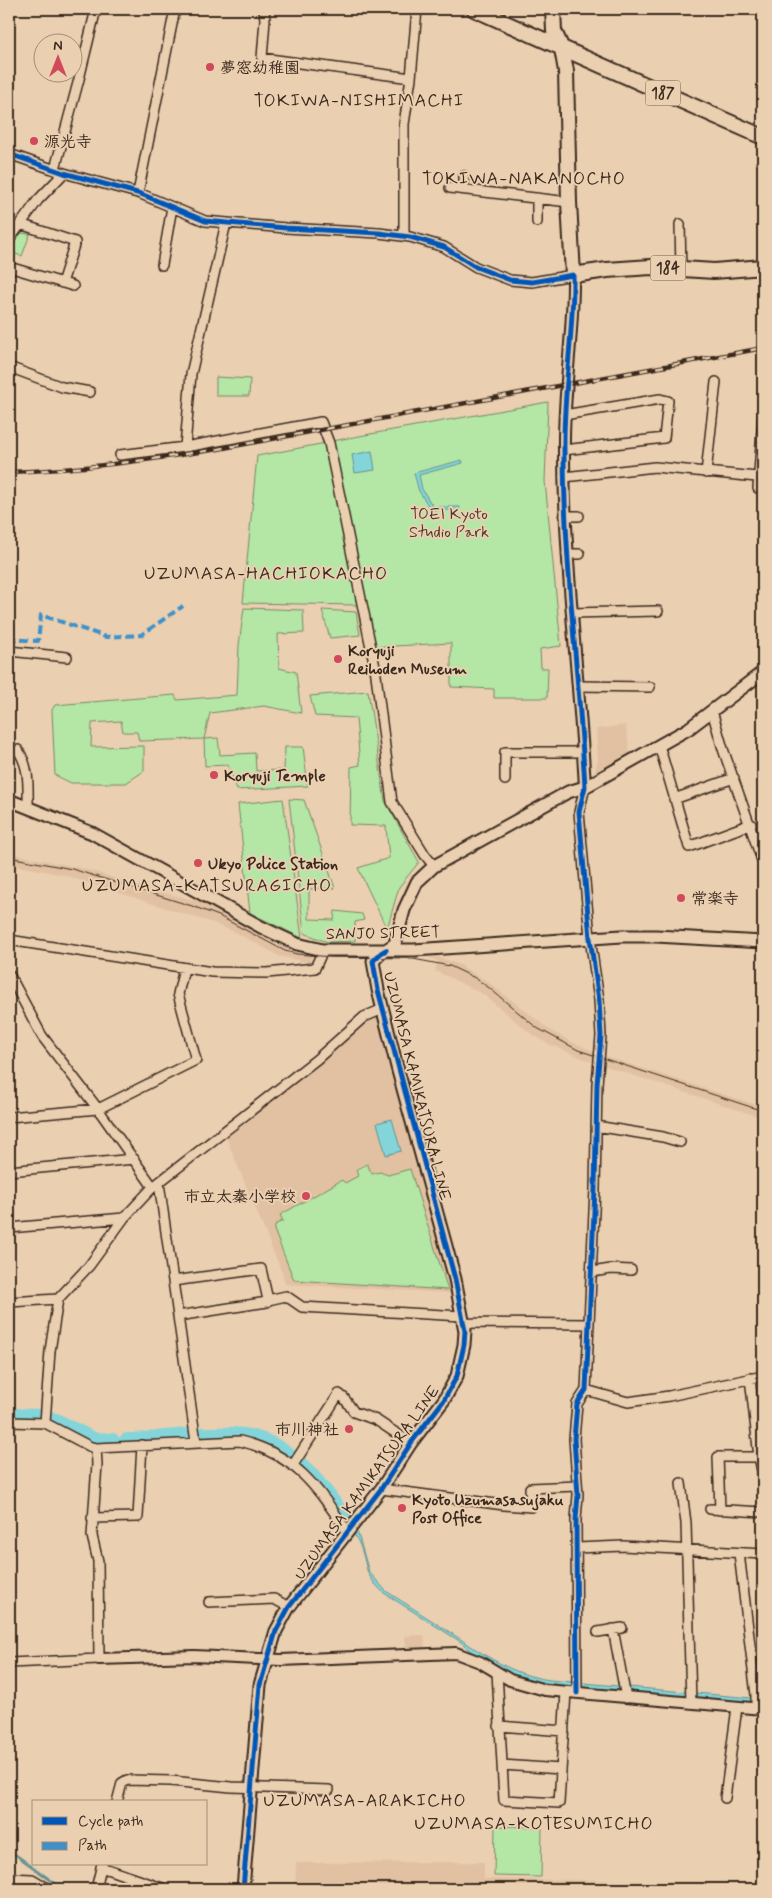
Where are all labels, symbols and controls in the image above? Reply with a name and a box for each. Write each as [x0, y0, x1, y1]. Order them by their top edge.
north arrow [32, 32, 82, 82]
text: N [53, 37, 63, 55]
place label: 夢窓幼稚園 [220, 58, 300, 79]
marker: 夢窓幼稚園 [204, 61, 216, 73]
road number: 187 [646, 80, 680, 106]
district label: TOKIWA-NISHIMACHI [254, 89, 464, 113]
place label: 源光寺 [44, 132, 92, 153]
marker: 源光寺 [28, 135, 40, 147]
district label: TOKIWA-NAKANOCHO [422, 167, 626, 191]
road number: 184 [650, 256, 686, 280]
park label: TOEI Kyoto Studio Park [409, 504, 489, 543]
district label: UZUMASA-HACHIOKACHO [144, 562, 388, 586]
place label: Koryuji Reihoden Museum [348, 641, 467, 680]
marker: Koryuji Reihoden Museum [332, 653, 344, 665]
place label: Koryuji Temple [224, 766, 326, 787]
marker: Koryuji Temple [208, 769, 220, 781]
place label: Ukyo Police Station [208, 854, 338, 875]
marker: Ukyo Police Station [192, 857, 204, 869]
district label: UZUMASA-KATSURAGICHO [82, 874, 332, 898]
place label: 常楽寺 [691, 889, 739, 910]
marker: 常楽寺 [675, 892, 687, 904]
street label: SANJO STREET [326, 922, 440, 945]
street label: UZUMASA KAMIKATSURA LINE [378, 970, 455, 1203]
place label: 市立太秦小学校 [184, 1187, 296, 1208]
marker: 市立太秦小学校 [300, 1190, 312, 1202]
street label: UZUMASA KAMIKATSURA LINE [290, 1382, 445, 1584]
place label: 市川神社 [275, 1420, 339, 1441]
marker: 市川神社 [343, 1423, 355, 1435]
place label: Kyoto Uzumasasujaku Post Office [412, 1490, 564, 1529]
marker: Kyoto Uzumasasujaku Post Office [396, 1502, 408, 1514]
district label: UZUMASA-ARAKICHO [263, 1789, 467, 1813]
legend [32, 1800, 208, 1866]
text: Cycle path [78, 1812, 143, 1832]
district label: UZUMASA-KOTESUMICHO [414, 1812, 654, 1836]
text: Path [78, 1836, 107, 1856]

